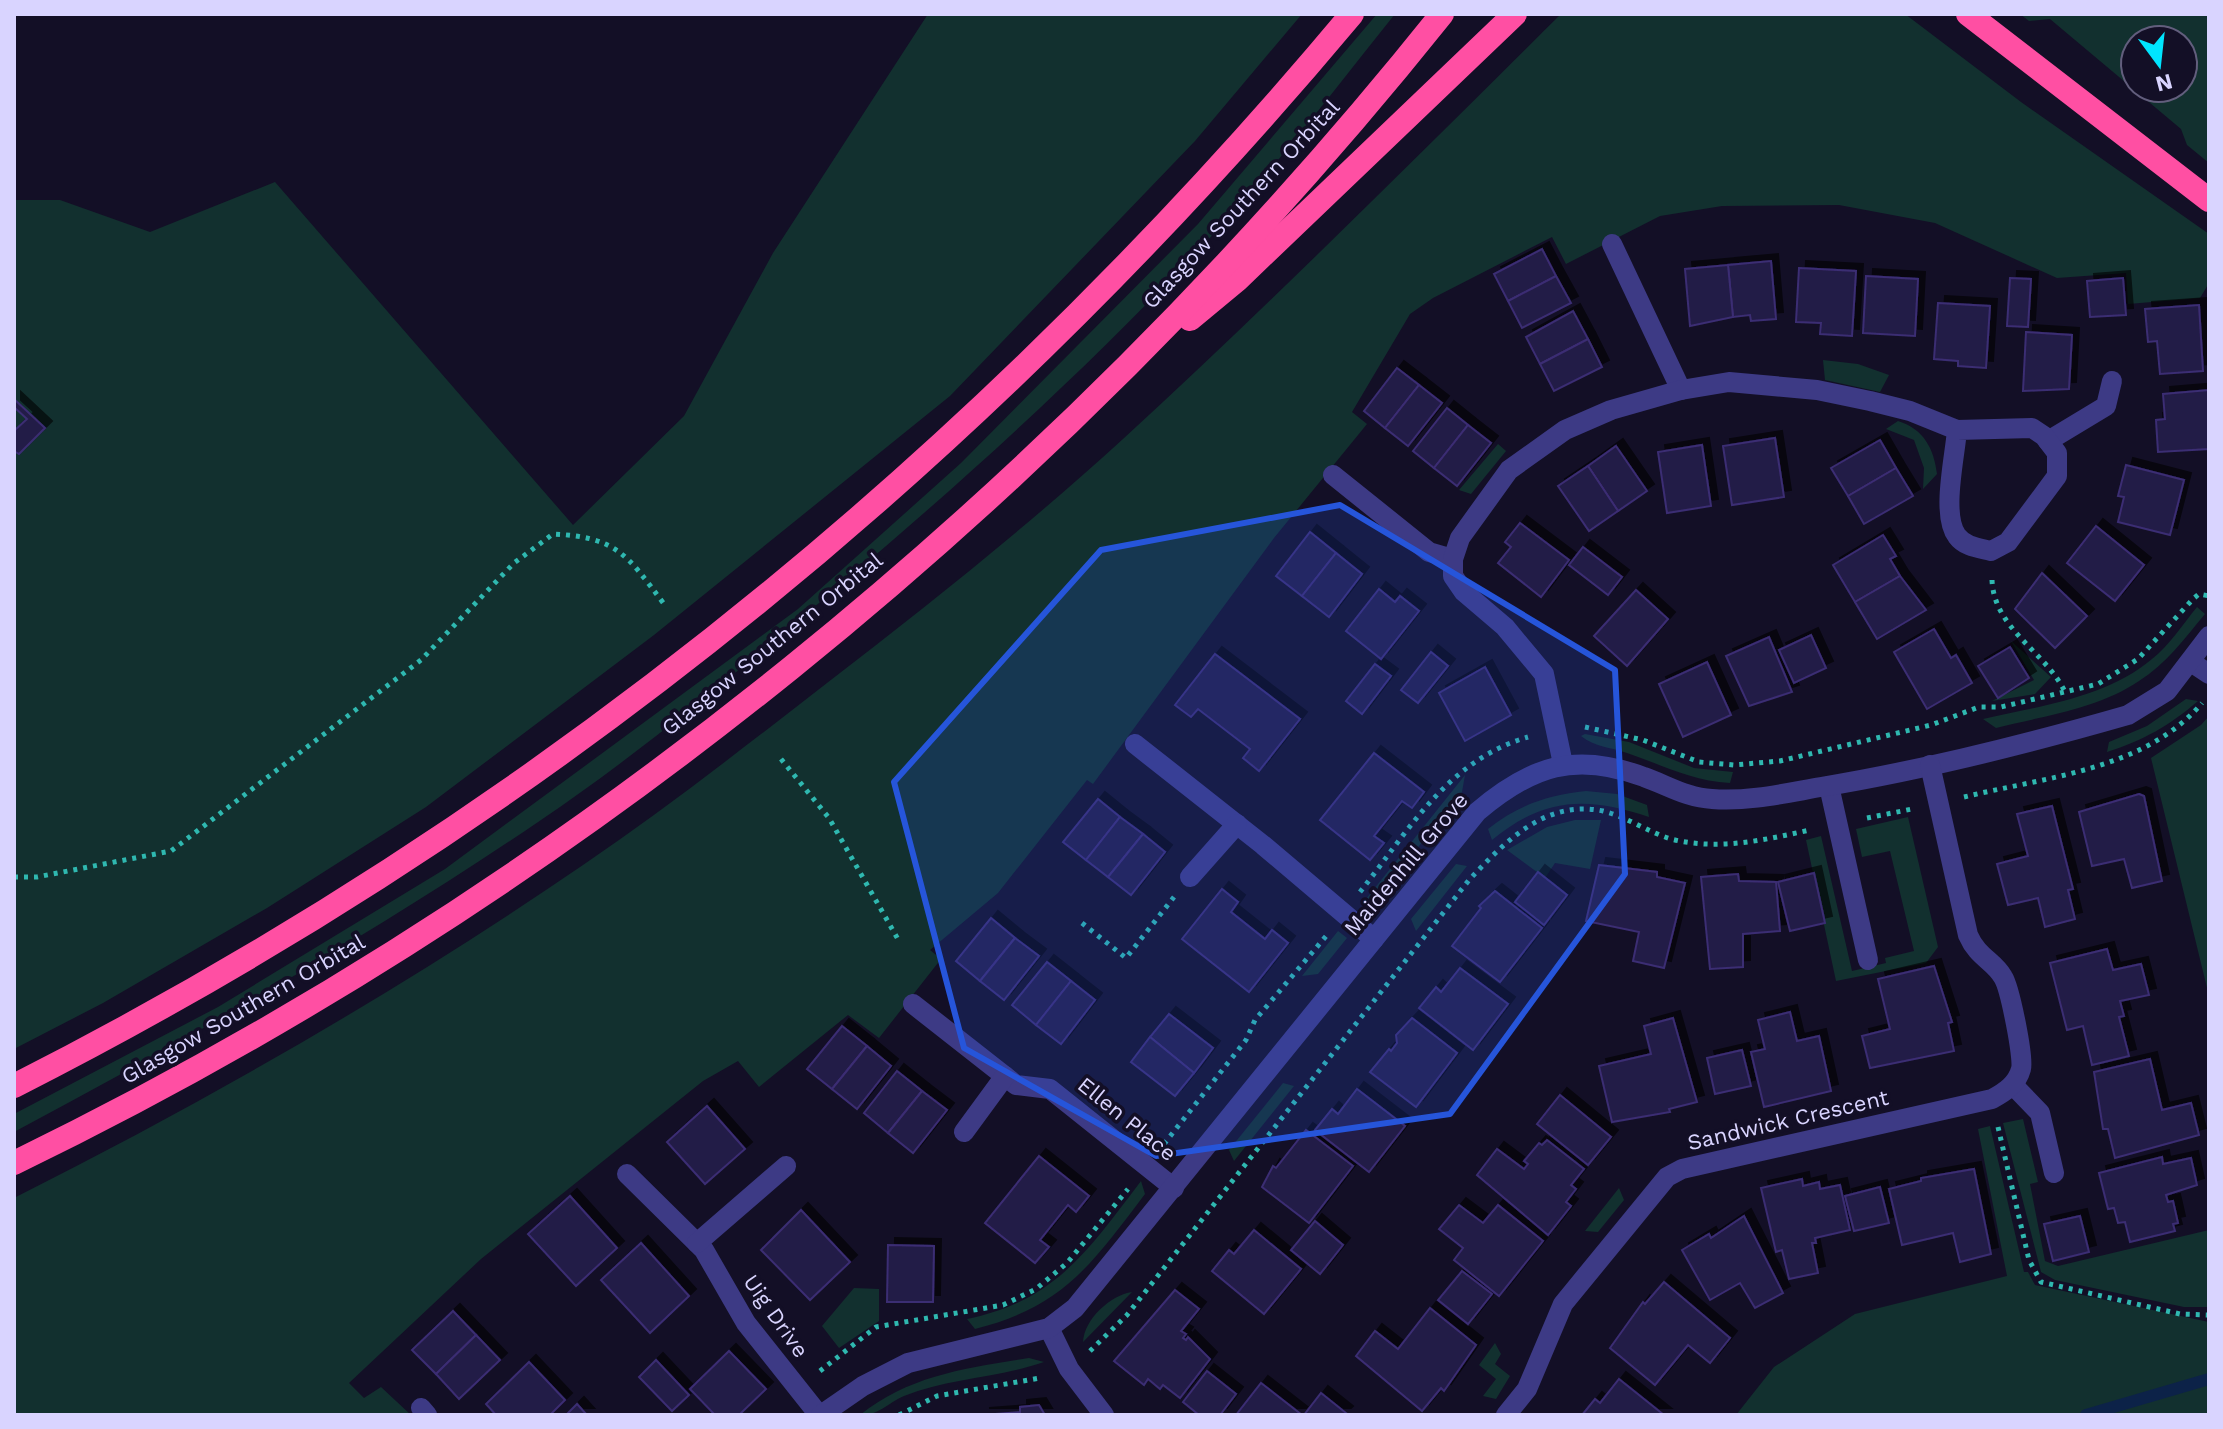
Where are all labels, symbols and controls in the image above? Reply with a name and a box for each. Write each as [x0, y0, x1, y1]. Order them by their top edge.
north arrow [2119, 24, 2199, 104]
text: N [2153, 69, 2175, 97]
street label: Glasgow Southern Orbital [1138, 94, 1345, 314]
street label: Glasgow Southern Orbital [657, 547, 888, 741]
street label: Maidenhill Grove [1339, 788, 1473, 940]
street label: Glasgow Southern Orbital [117, 929, 369, 1089]
street label: Ellen Place [1073, 1072, 1181, 1166]
street label: Sandwick Crescent [1685, 1085, 1891, 1155]
street label: Uig Drive [738, 1270, 814, 1362]

